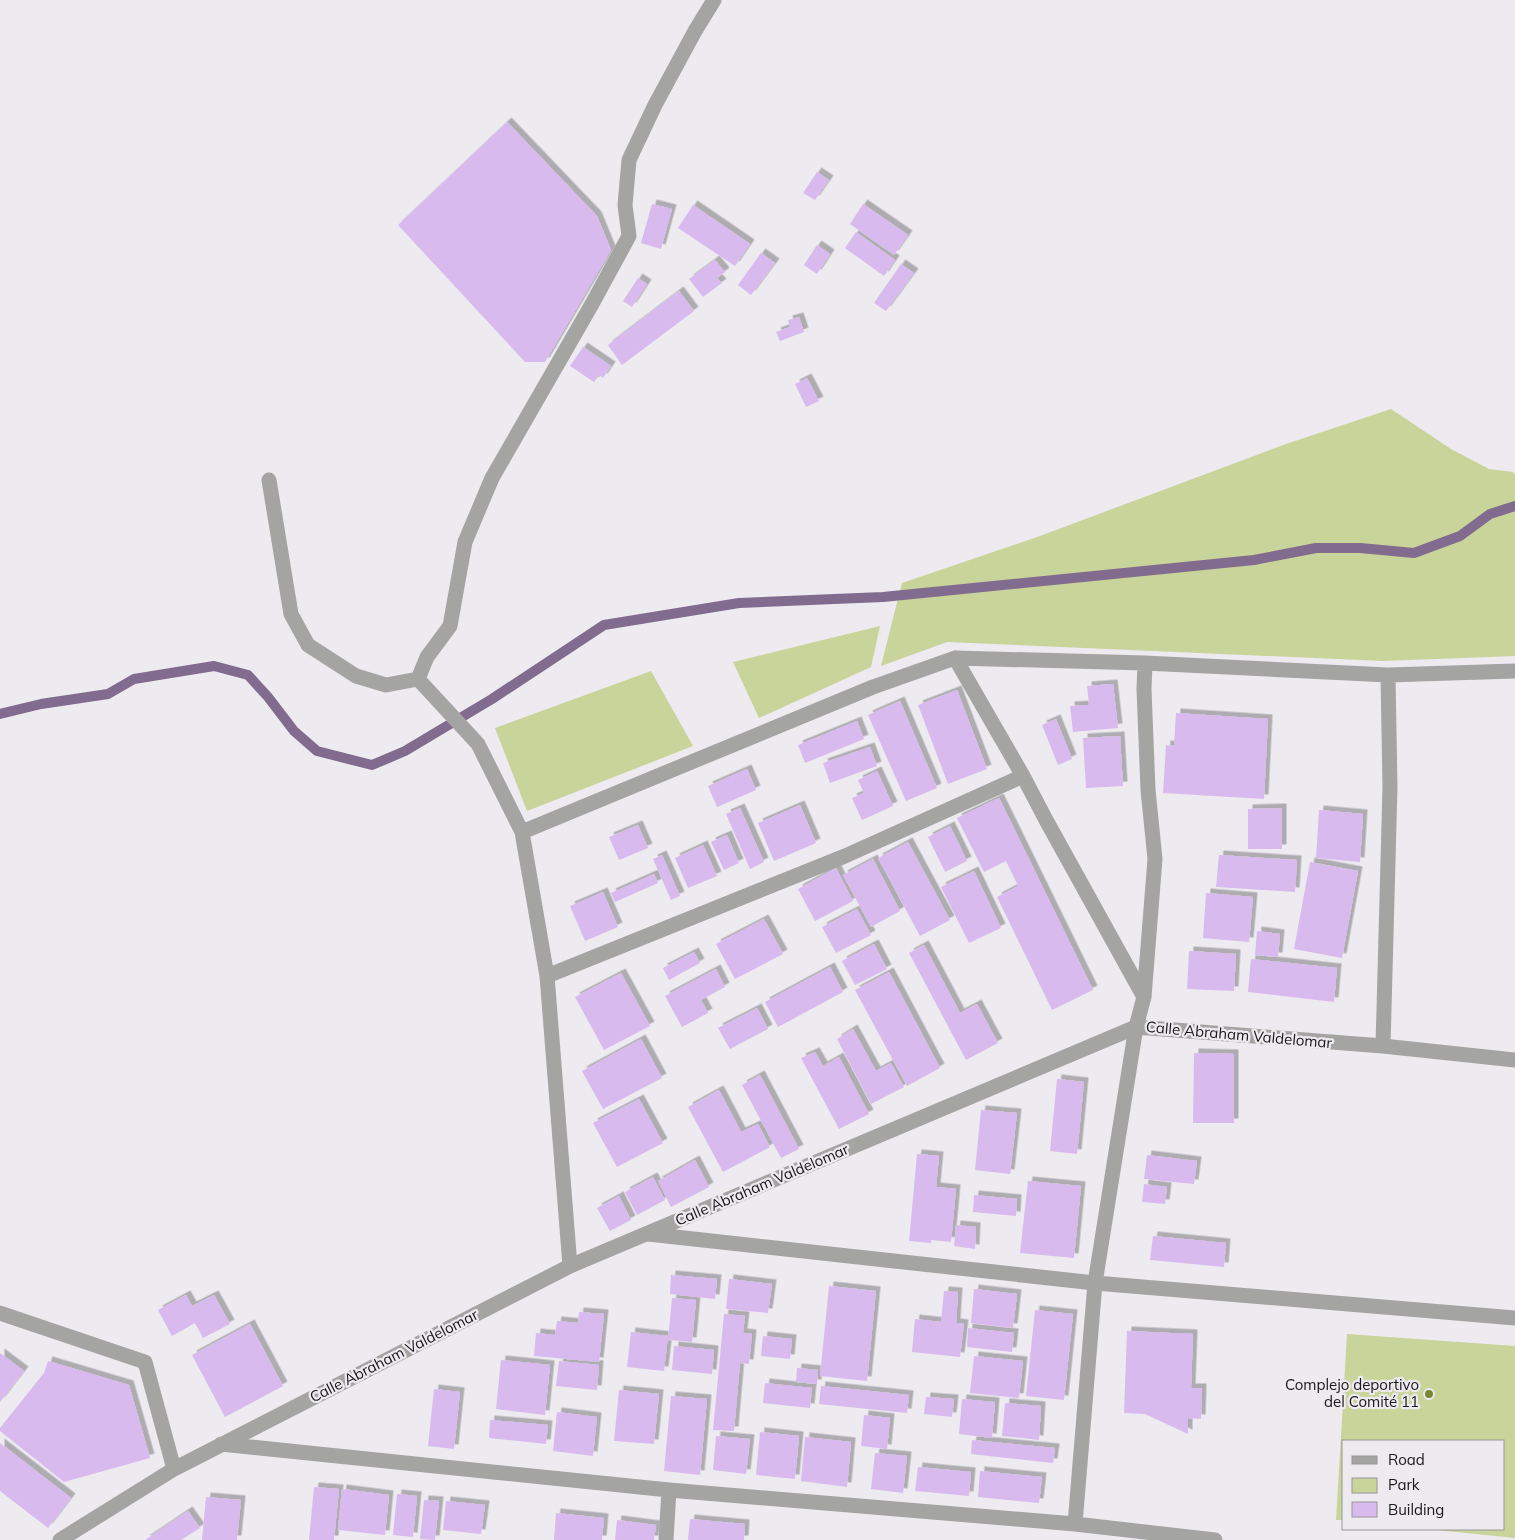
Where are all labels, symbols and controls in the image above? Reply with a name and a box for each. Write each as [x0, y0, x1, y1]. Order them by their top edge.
street label: Calle Abraham Valdelomar [1145, 1017, 1333, 1052]
street label: Calle Abraham Valdelomar [672, 1139, 852, 1230]
street label: Calle Abraham Valdelomar [306, 1304, 482, 1406]
place label: Complejo deportivo del Comité 11 [1285, 1375, 1419, 1411]
marker: Complejo deportivo del Comité 11 [1423, 1388, 1435, 1400]
legend [1342, 1440, 1505, 1530]
text: Road [1388, 1450, 1425, 1469]
text: Park [1388, 1475, 1420, 1494]
text: Building [1388, 1500, 1444, 1519]

